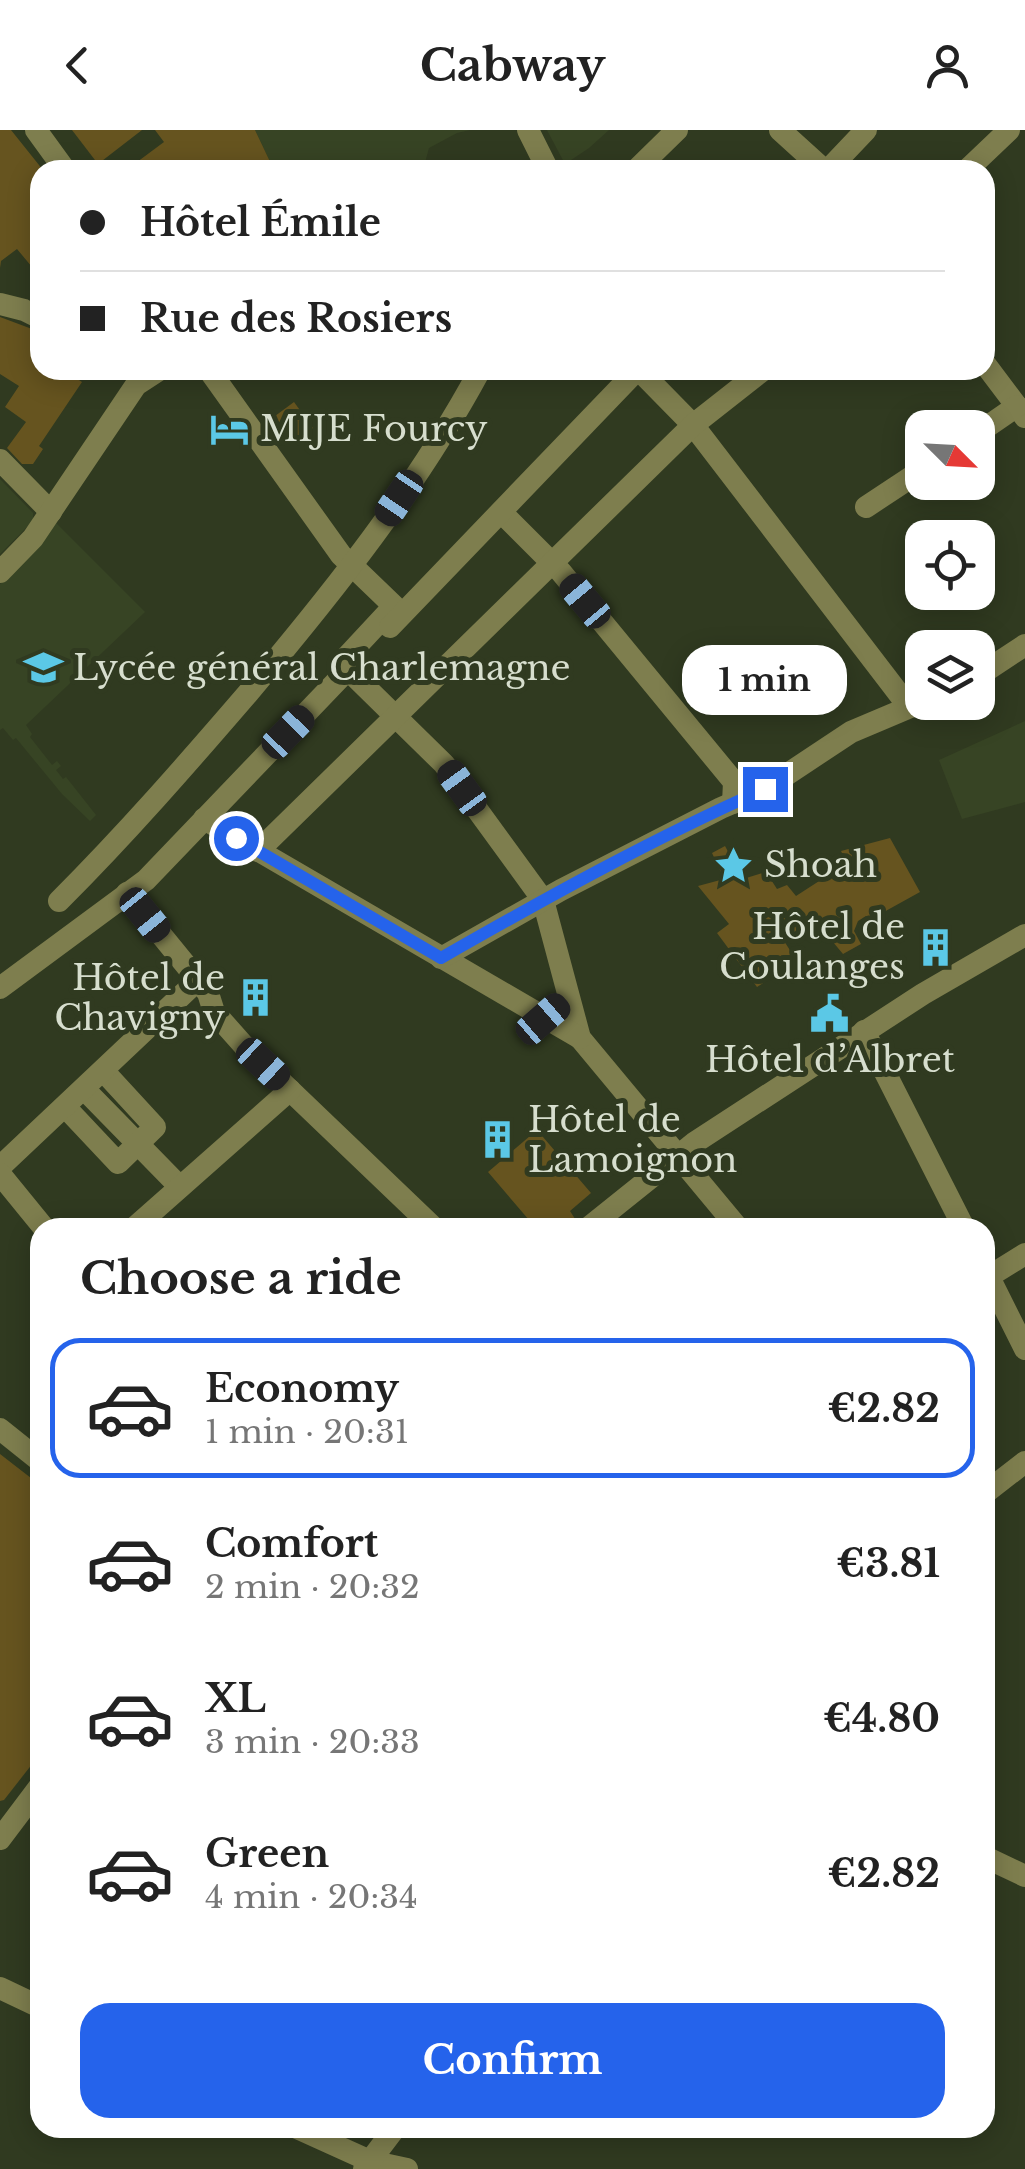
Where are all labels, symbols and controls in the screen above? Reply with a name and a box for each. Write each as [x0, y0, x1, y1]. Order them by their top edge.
text: Cabway [420, 37, 605, 93]
icon: back [50, 38, 105, 93]
icon: person [920, 38, 975, 93]
text: Hôtel Émile [140, 199, 381, 246]
text: Rue des Rosiers [140, 295, 452, 342]
place label: MIJE Fourcy [260, 407, 488, 450]
hotel icon: MIJE Fourcy [209, 408, 251, 450]
north arrow [905, 410, 995, 500]
map controls [905, 410, 995, 720]
car [370, 465, 428, 531]
button: locate [905, 520, 995, 610]
car [554, 568, 616, 634]
button: layers [905, 630, 995, 720]
callout: 1 min [682, 644, 848, 714]
place label: Lycée général Charlemagne [73, 646, 571, 689]
school or university icon: Lycée général Charlemagne [22, 647, 64, 689]
text: 1 min [718, 660, 811, 700]
car [256, 700, 320, 764]
car [432, 755, 492, 821]
route end [743, 767, 788, 812]
route start [214, 816, 259, 861]
place label: Shoah [764, 843, 877, 886]
place icon: Shoah [713, 844, 755, 886]
car [114, 882, 176, 948]
place label: Hôtel de Coulanges [719, 905, 905, 988]
building icon: Hôtel de Coulanges [914, 926, 956, 968]
place label: Hôtel de Chavigny [54, 956, 225, 1039]
building icon: Hôtel de Chavigny [234, 977, 276, 1019]
car [511, 988, 575, 1050]
public building icon: Hôtel d’Albret [809, 992, 851, 1034]
car [231, 1033, 295, 1095]
place label: Hôtel d’Albret [705, 1038, 955, 1081]
place label: Hôtel de Lamoignon [528, 1098, 737, 1181]
building icon: Hôtel de Lamoignon [477, 1119, 519, 1161]
text: Choose a ride [80, 1250, 402, 1306]
icon: car [85, 1363, 175, 1453]
text: Economy [205, 1365, 399, 1412]
text: €2.82 [828, 1385, 940, 1432]
text: 1 min · 20:31 [205, 1412, 409, 1452]
icon: car [85, 1518, 175, 1608]
text: Comfort [205, 1520, 378, 1567]
text: €3.81 [836, 1540, 940, 1587]
text: 2 min · 20:32 [205, 1567, 420, 1607]
icon: car [85, 1673, 175, 1763]
text: XL [205, 1675, 266, 1722]
text: €4.80 [823, 1695, 940, 1742]
text: 3 min · 20:33 [205, 1722, 420, 1762]
icon: car [85, 1828, 175, 1918]
text: Green [205, 1830, 329, 1877]
text: €2.82 [828, 1850, 940, 1897]
text: 4 min · 20:34 [205, 1877, 418, 1917]
button: Confirm [80, 2003, 945, 2118]

